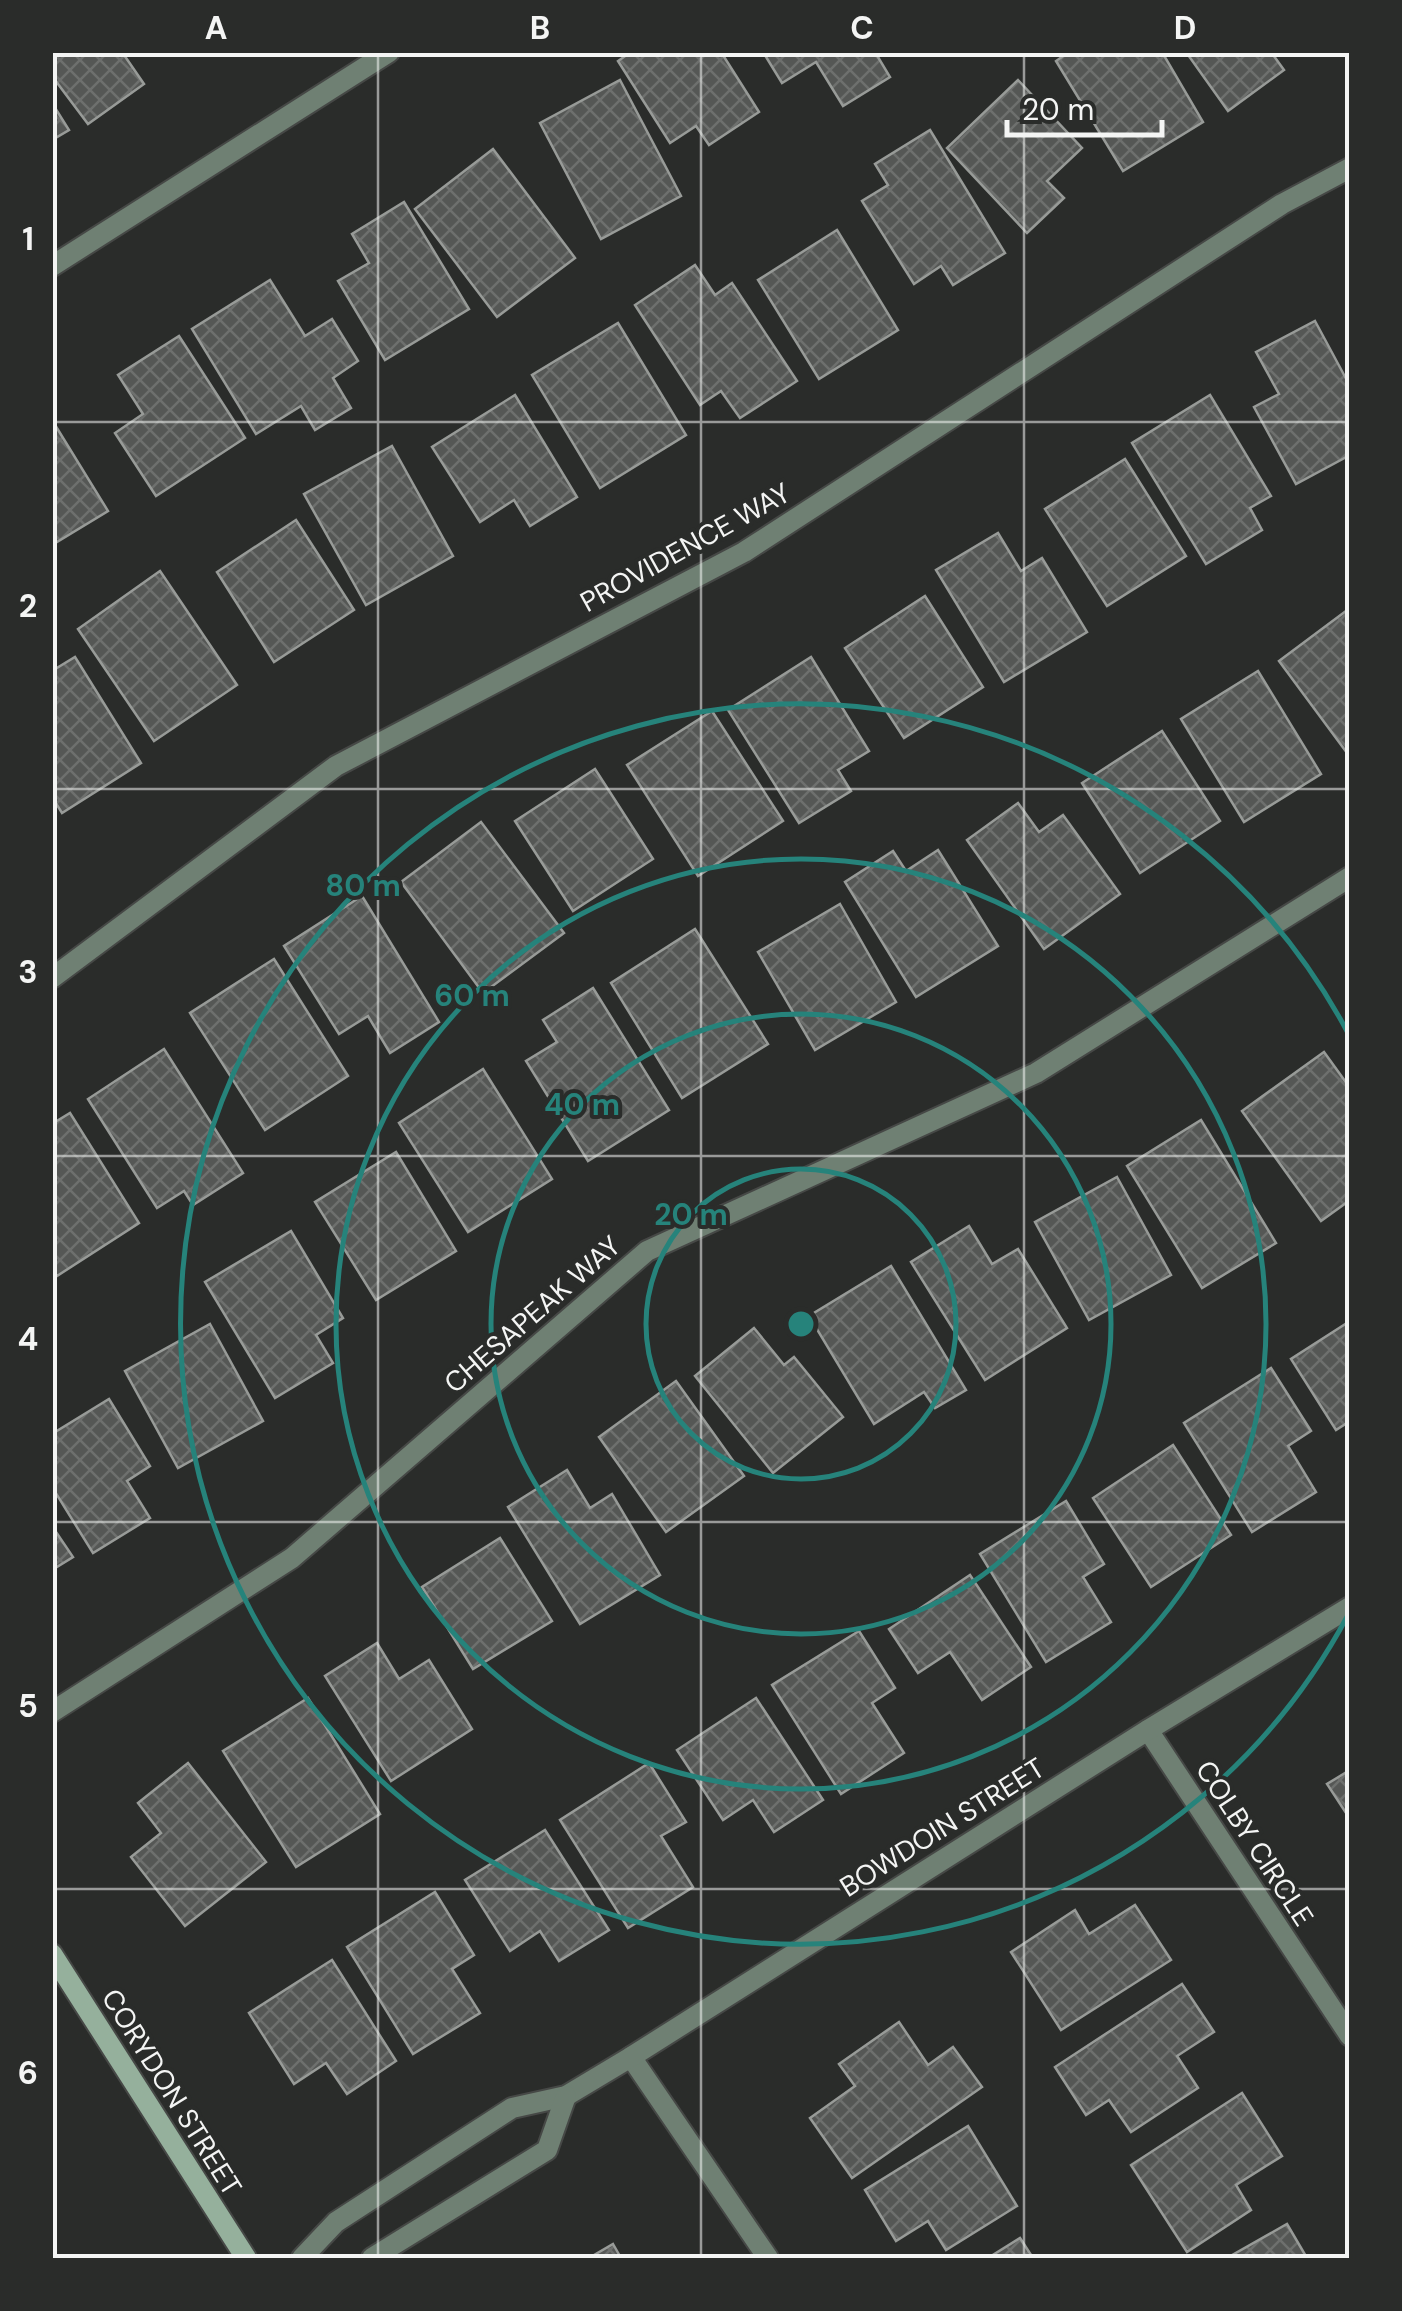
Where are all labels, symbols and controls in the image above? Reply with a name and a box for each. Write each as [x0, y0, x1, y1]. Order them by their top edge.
text: A [205, 7, 227, 49]
text: B [530, 7, 550, 49]
text: C [850, 7, 874, 49]
text: D [1174, 7, 1196, 49]
scale bar [1007, 75, 1162, 137]
text: 20 m [1022, 90, 1094, 129]
text: 1 [22, 218, 34, 260]
street label: PROVIDENCE WAY [574, 474, 797, 621]
text: 2 [19, 585, 37, 627]
text: 80 m [325, 866, 401, 905]
text: 3 [18, 951, 38, 993]
text: 60 m [434, 976, 510, 1015]
text: 40 m [544, 1085, 620, 1124]
text: 20 m [654, 1195, 728, 1234]
street label: CHESAPEAK WAY [436, 1228, 628, 1401]
centre of rings [783, 1306, 819, 1342]
text: 4 [18, 1318, 38, 1360]
text: 5 [18, 1685, 38, 1727]
street label: BOWDOIN STREET [833, 1750, 1052, 1905]
street label: COLBY CIRCLE [1187, 1753, 1322, 1933]
street label: CORYDON STREET [93, 1982, 250, 2203]
text: 6 [18, 2052, 38, 2094]

